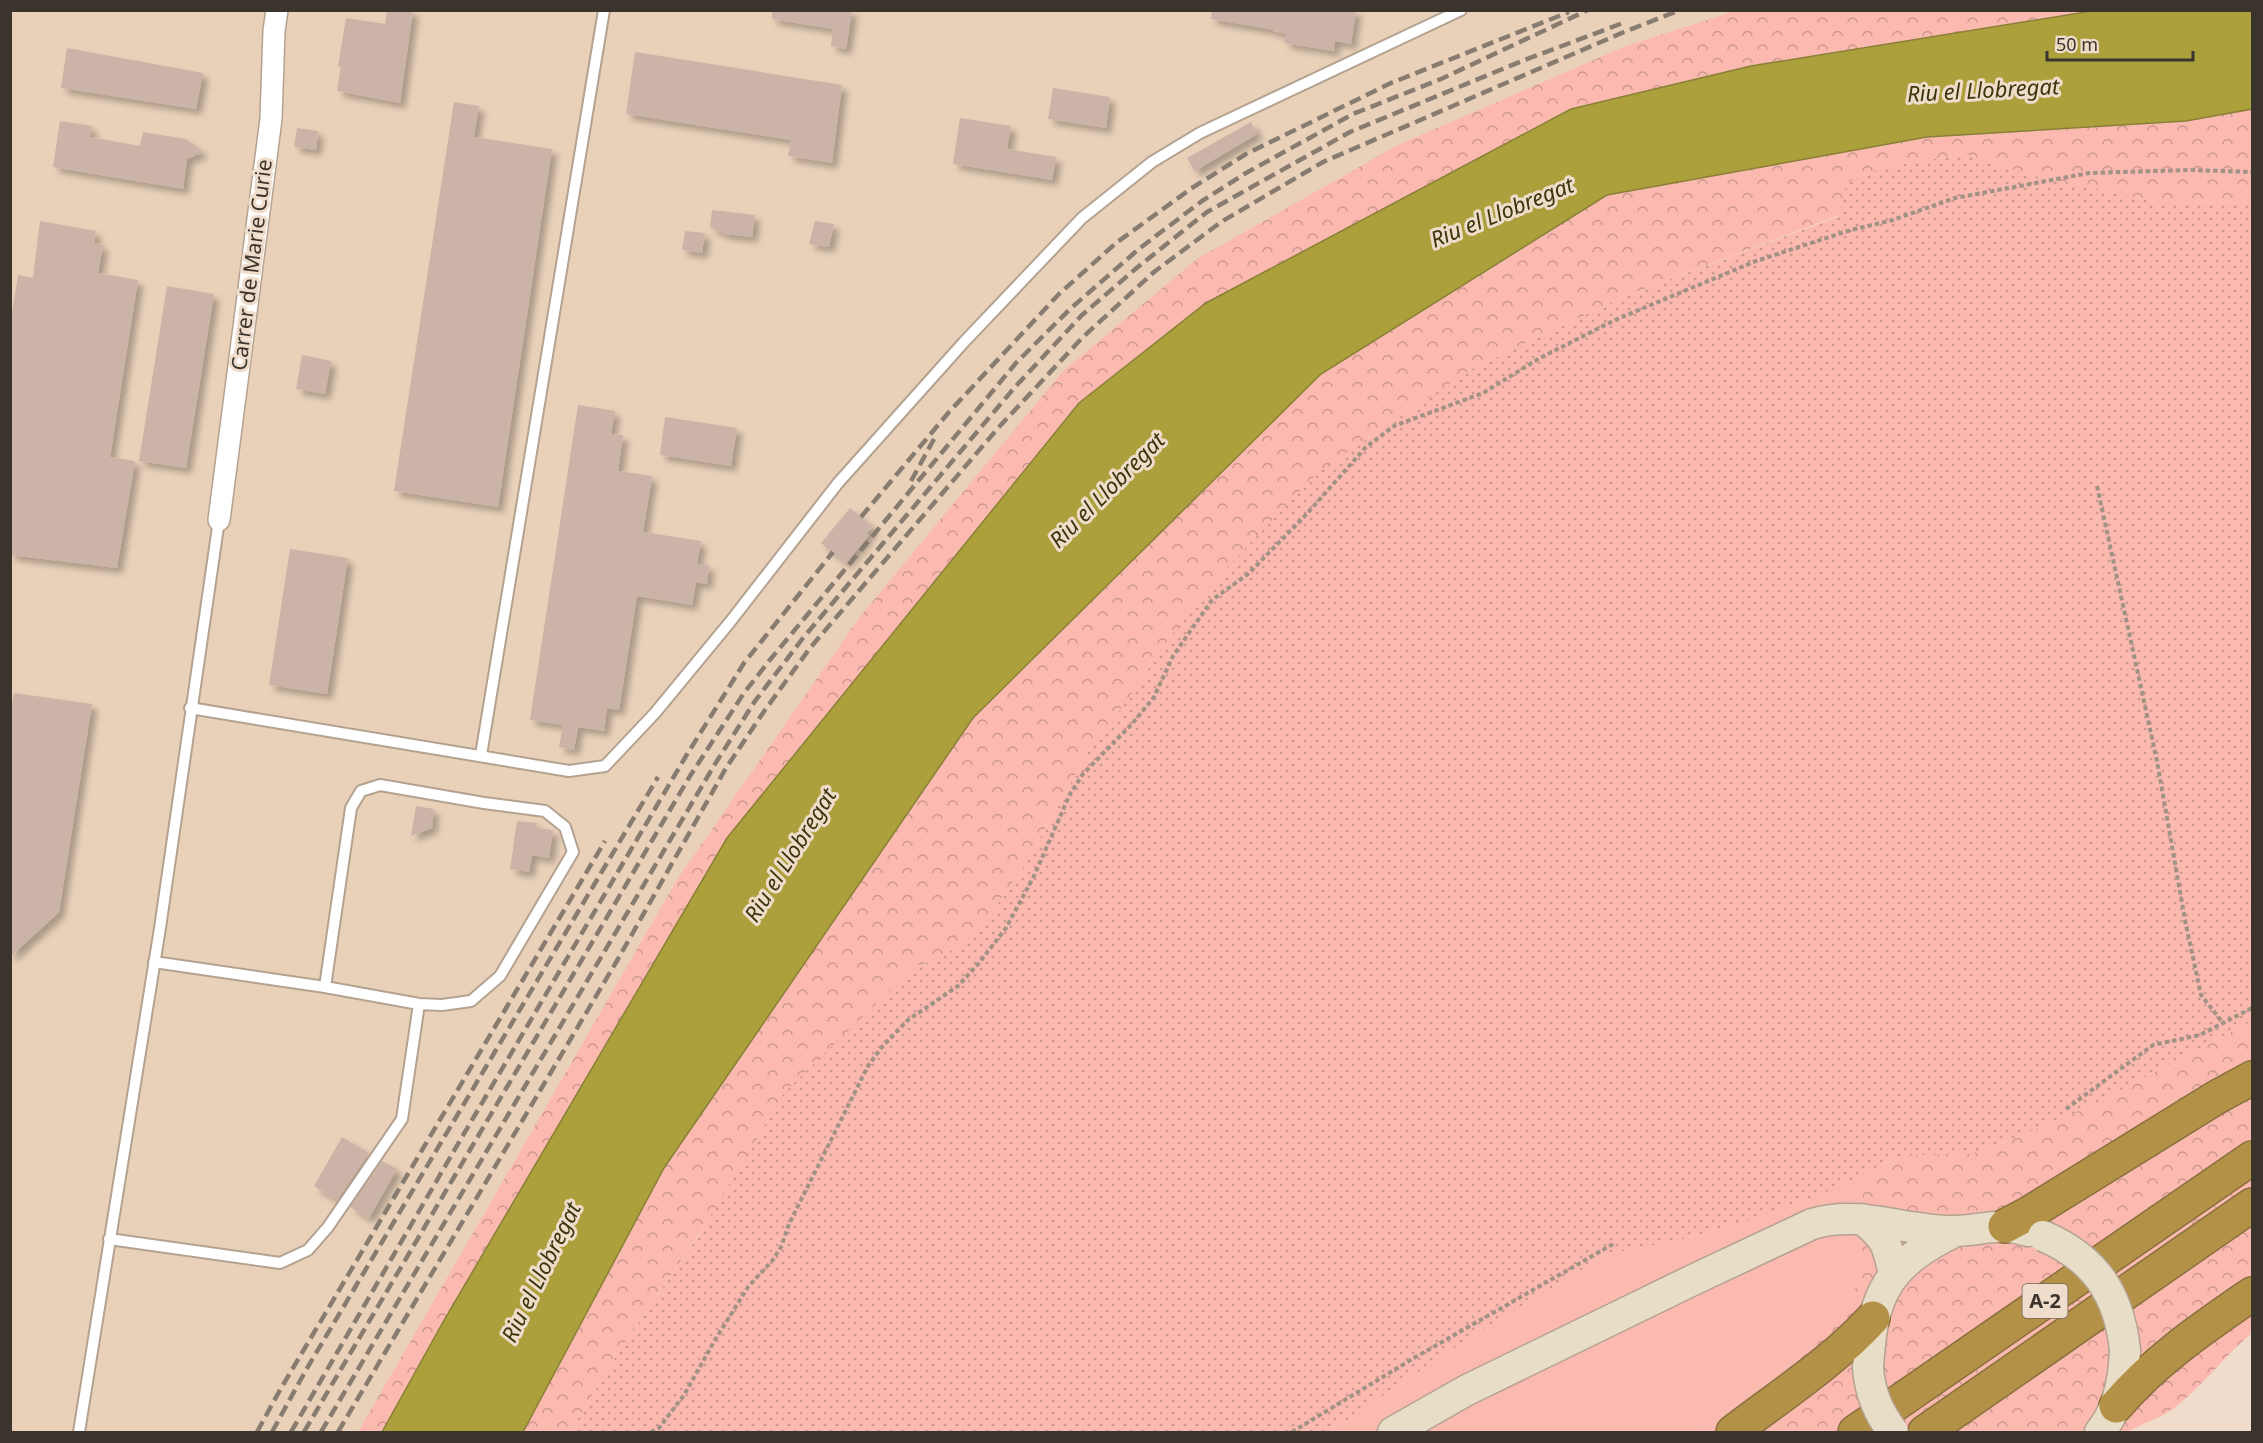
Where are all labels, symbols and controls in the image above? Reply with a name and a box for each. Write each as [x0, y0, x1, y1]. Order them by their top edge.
scale bar [2047, 24, 2192, 62]
text: 50 m [2056, 32, 2098, 56]
water label: Riu el Llobregat [1906, 70, 2061, 108]
street label: Carrer de Marie Curie [224, 158, 278, 372]
water label: Riu el Llobregat [1425, 168, 1579, 254]
water label: Riu el Llobregat [1042, 424, 1172, 554]
water label: Riu el Llobregat [736, 781, 843, 927]
water label: Riu el Llobregat [493, 1195, 588, 1347]
road number: A-2 [2022, 1284, 2068, 1318]

